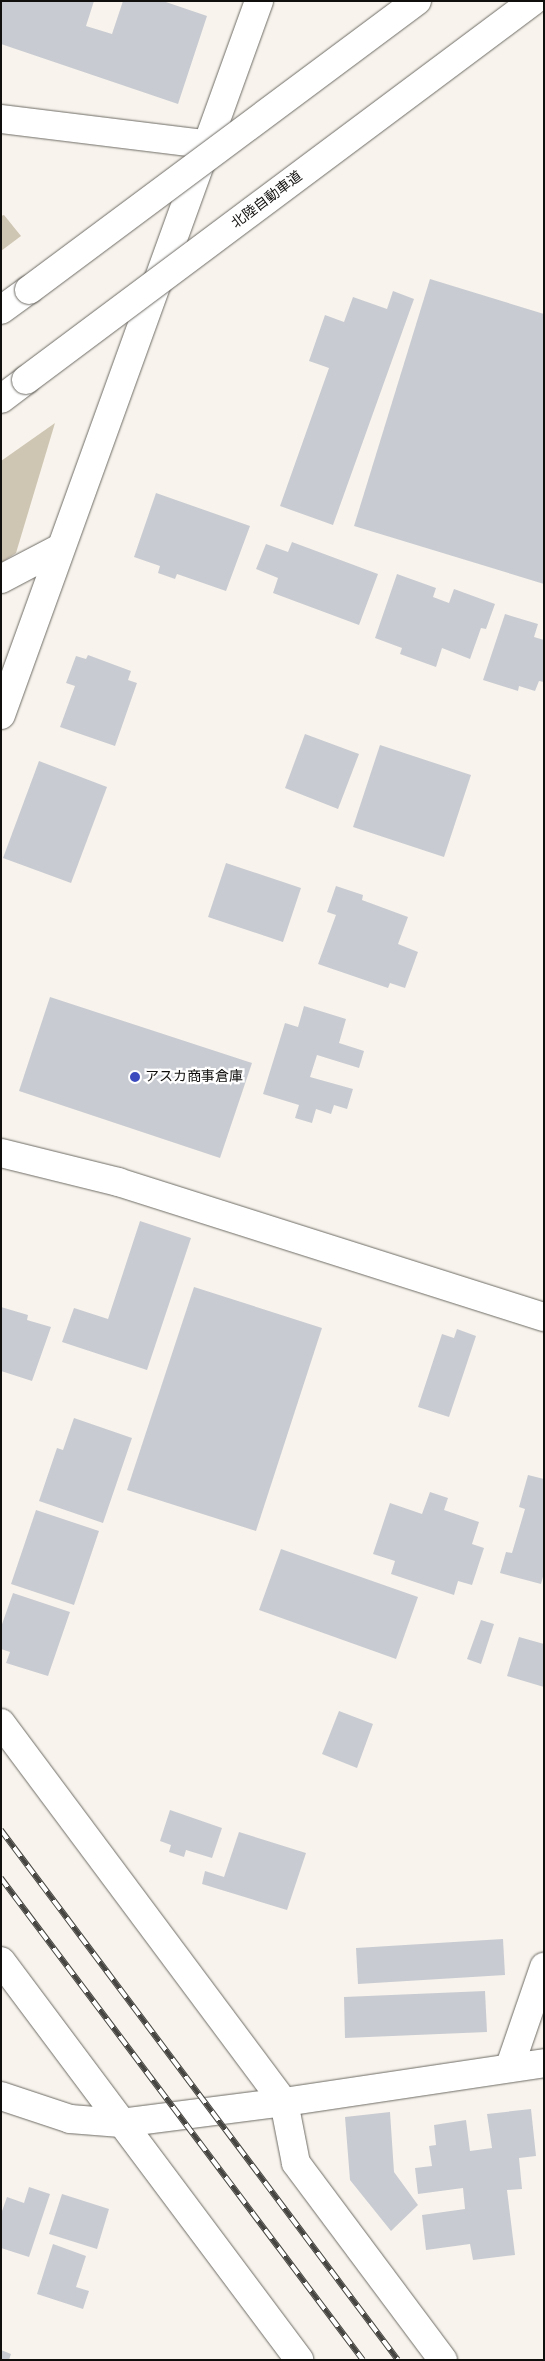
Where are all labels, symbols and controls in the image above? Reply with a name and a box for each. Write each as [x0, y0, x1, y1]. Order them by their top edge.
street label: 北陸自動車道 [228, 168, 306, 232]
place label: アスカ商事倉庫 [145, 1069, 243, 1085]
marker: アスカ商事倉庫 [129, 1071, 141, 1083]

